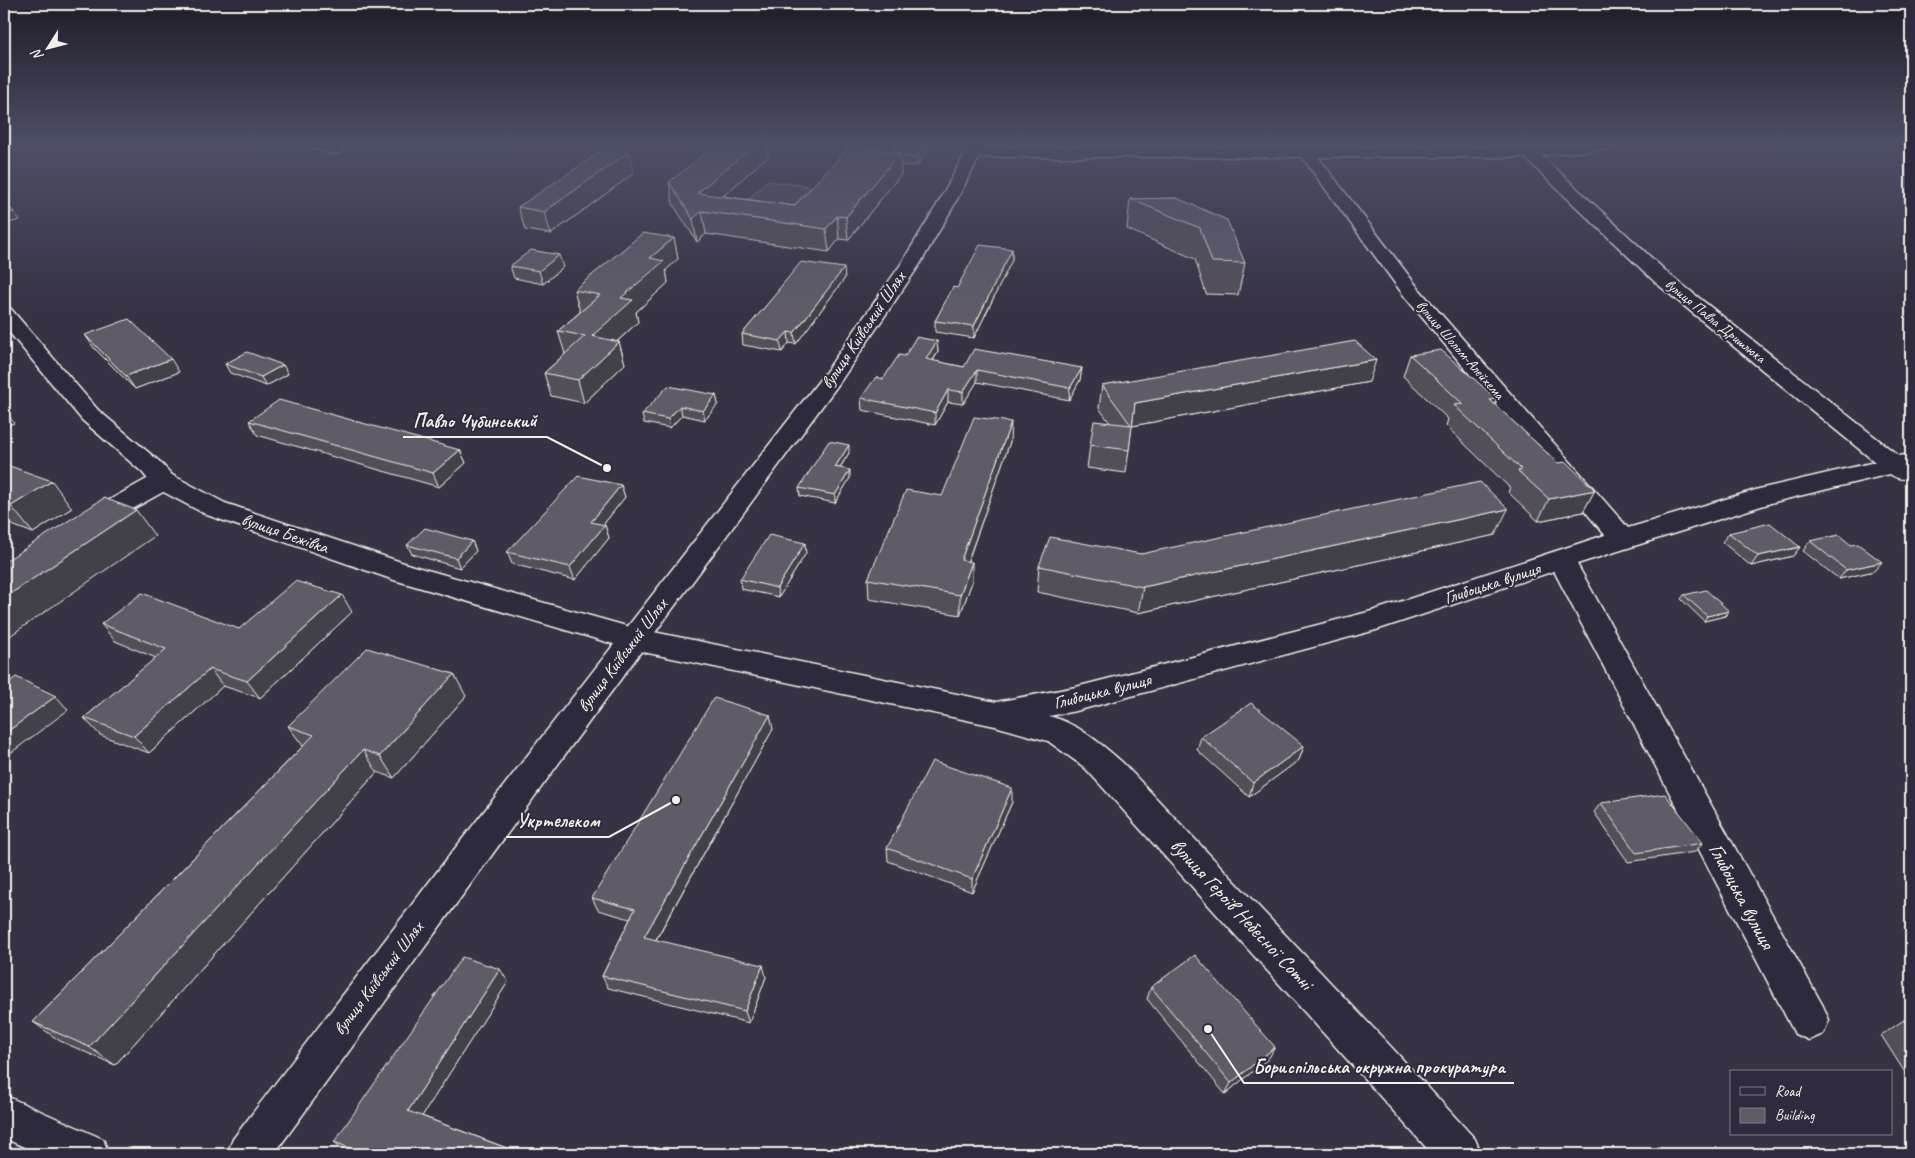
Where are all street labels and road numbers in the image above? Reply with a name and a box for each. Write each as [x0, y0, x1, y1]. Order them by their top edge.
street label: вулиця Київський Шлях [816, 266, 911, 393]
street label: вулиця Павла Дришлюка [1661, 275, 1770, 368]
street label: вулиця Шолом-Алейхема [1412, 296, 1509, 404]
street label: вулиця Бежівка [239, 508, 332, 558]
street label: Глибоцька вулиця [1441, 557, 1544, 609]
street label: вулиця Київський Шлях [572, 592, 673, 716]
street label: Глибоцька вулиця [1051, 668, 1155, 714]
street label: вулиця Героїв Небесної Сотні [1165, 833, 1321, 998]
street label: Глибоцька вулиця [1703, 839, 1782, 955]
street label: вулиця Київський Шлях [328, 915, 429, 1039]

